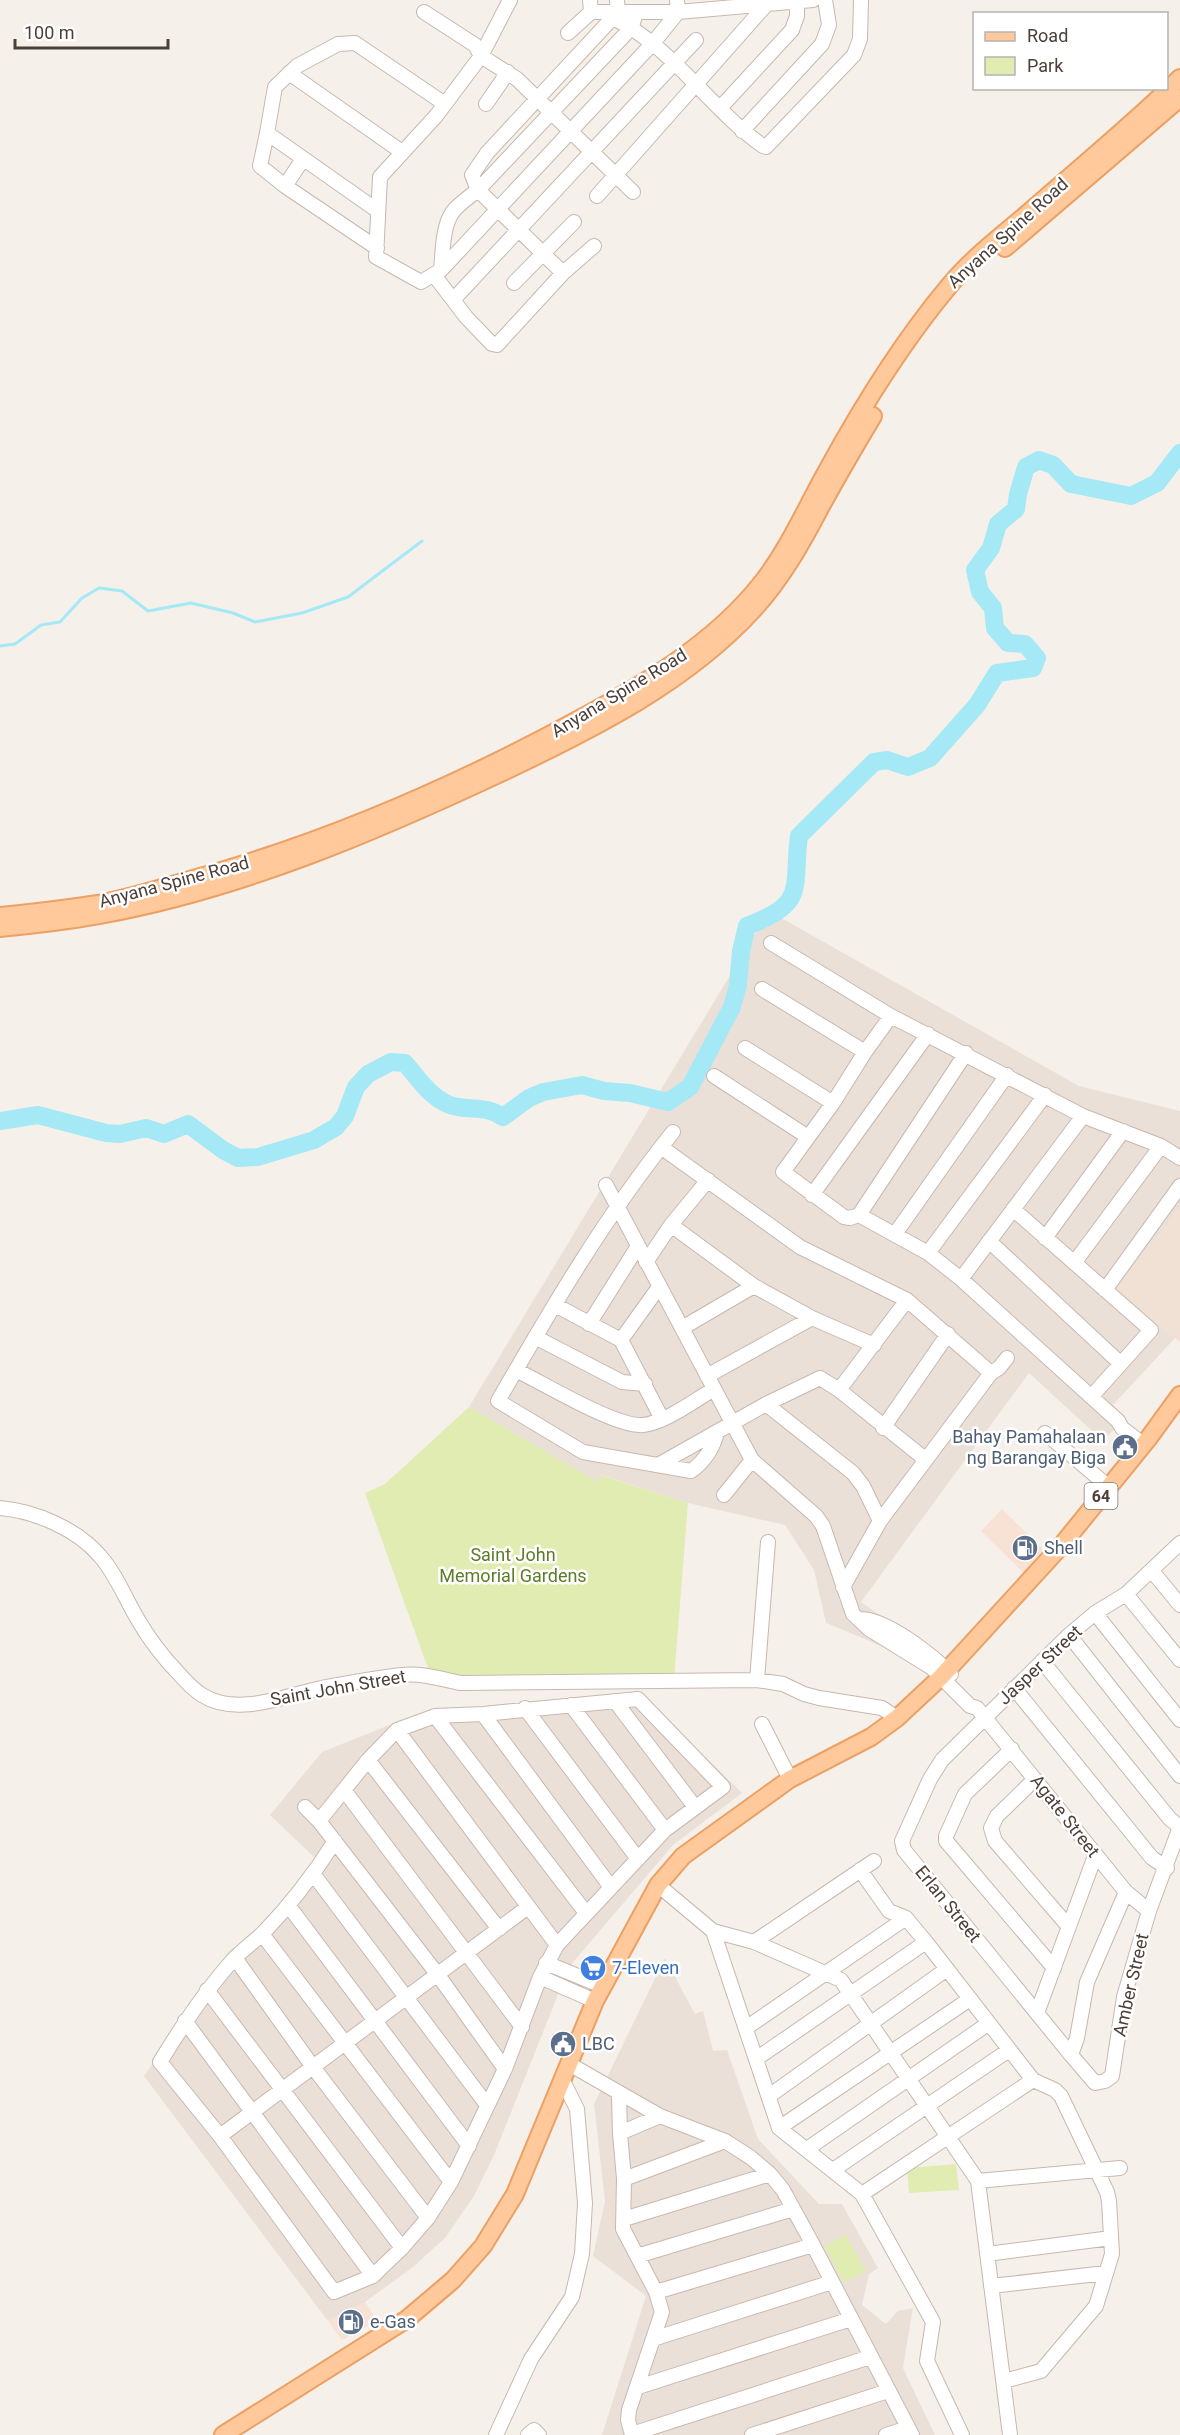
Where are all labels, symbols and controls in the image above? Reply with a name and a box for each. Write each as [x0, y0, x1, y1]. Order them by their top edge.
scale bar [15, 12, 168, 50]
legend [973, 12, 1168, 90]
text: 100 m [24, 22, 75, 43]
text: Road [1027, 25, 1068, 46]
text: Park [1027, 55, 1064, 76]
street label: Anyana Spine Road [943, 173, 1072, 292]
street label: Anyana Spine Road [547, 644, 690, 741]
street label: Anyana Spine Road [97, 851, 251, 912]
place label: Bahay Pamahalaan ng Barangay Biga [952, 1426, 1106, 1468]
public building icon: Bahay Pamahalaan ng Barangay Biga [1110, 1432, 1140, 1462]
road number: 64 [1084, 1483, 1118, 1509]
fuel station icon: Shell [1010, 1533, 1040, 1563]
place label: Shell [1044, 1537, 1083, 1558]
park label: Saint John Memorial Gardens [439, 1544, 587, 1586]
street label: Jasper Street [993, 1620, 1086, 1709]
street label: Saint John Street [269, 1665, 407, 1710]
street label: Agate Street [1027, 1770, 1104, 1861]
street label: Erlan Street [911, 1861, 986, 1946]
street label: Amber Street [1108, 1931, 1153, 2039]
supermarket icon: 7-Eleven [578, 1953, 608, 1983]
place label: 7-Eleven [612, 1957, 679, 1978]
public building icon: LBC [548, 2029, 578, 2059]
place label: LBC [582, 2033, 615, 2054]
fuel station icon: e-Gas [336, 2307, 366, 2337]
place label: e-Gas [370, 2311, 416, 2332]

